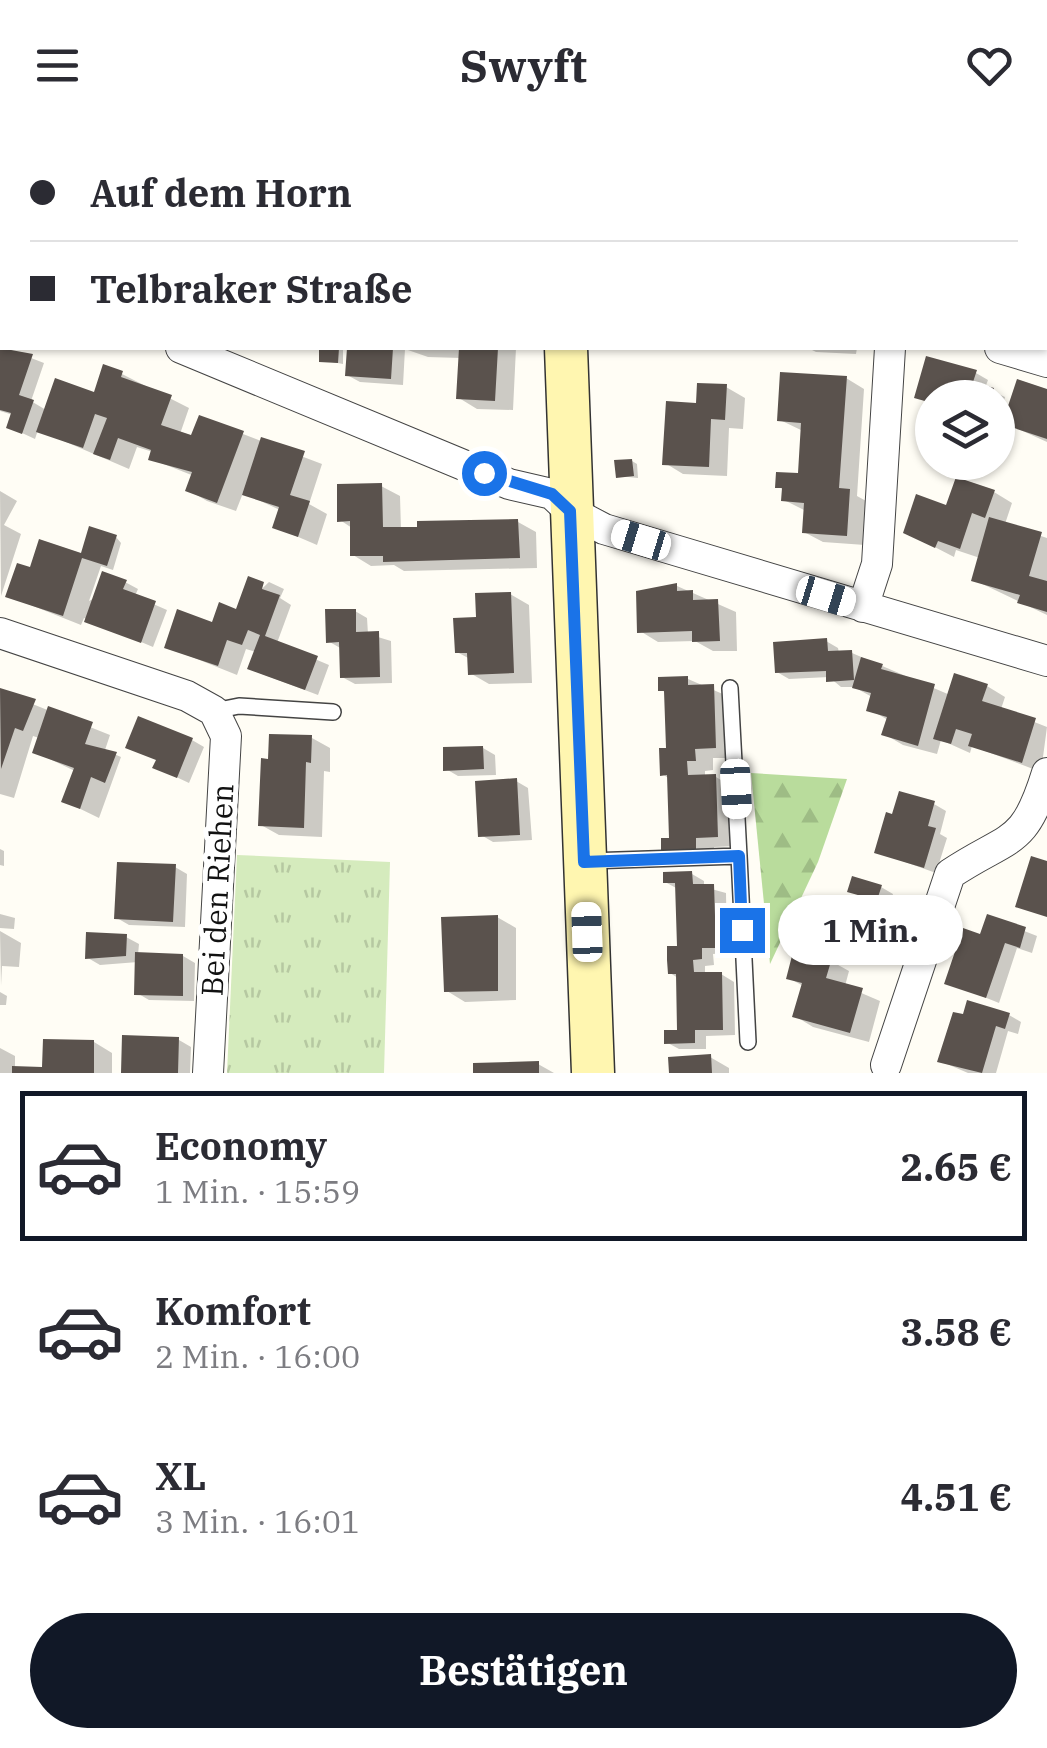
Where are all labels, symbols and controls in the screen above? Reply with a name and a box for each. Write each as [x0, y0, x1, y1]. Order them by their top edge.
text: Swyft [460, 36, 587, 94]
icon: menu [30, 38, 85, 93]
icon: heart [962, 38, 1017, 93]
text: Auf dem Horn [90, 168, 352, 217]
text: Telbraker Straße [90, 264, 412, 313]
map controls [915, 380, 1015, 480]
button: layers [915, 380, 1015, 480]
route start [462, 451, 507, 496]
car [608, 517, 674, 563]
car [793, 573, 859, 619]
car [719, 758, 753, 820]
street label: Bei den Riehen [191, 783, 242, 997]
callout: 1 Min. [777, 895, 962, 965]
car [571, 901, 603, 963]
route end [720, 908, 765, 953]
text: 1 Min. [822, 909, 919, 951]
icon: car [35, 1121, 125, 1211]
text: Economy [155, 1121, 327, 1170]
text: 2.65 € [900, 1142, 1012, 1191]
text: 1 Min. · 15:59 [155, 1170, 360, 1212]
icon: car [35, 1286, 125, 1376]
text: Komfort [155, 1286, 311, 1335]
text: 3.58 € [900, 1307, 1012, 1356]
text: 2 Min. · 16:00 [155, 1335, 360, 1377]
icon: car [35, 1451, 125, 1541]
text: XL [155, 1451, 206, 1500]
text: 4.51 € [900, 1472, 1012, 1521]
text: 3 Min. · 16:01 [155, 1500, 360, 1542]
button: Bestätigen [30, 1613, 1017, 1728]

